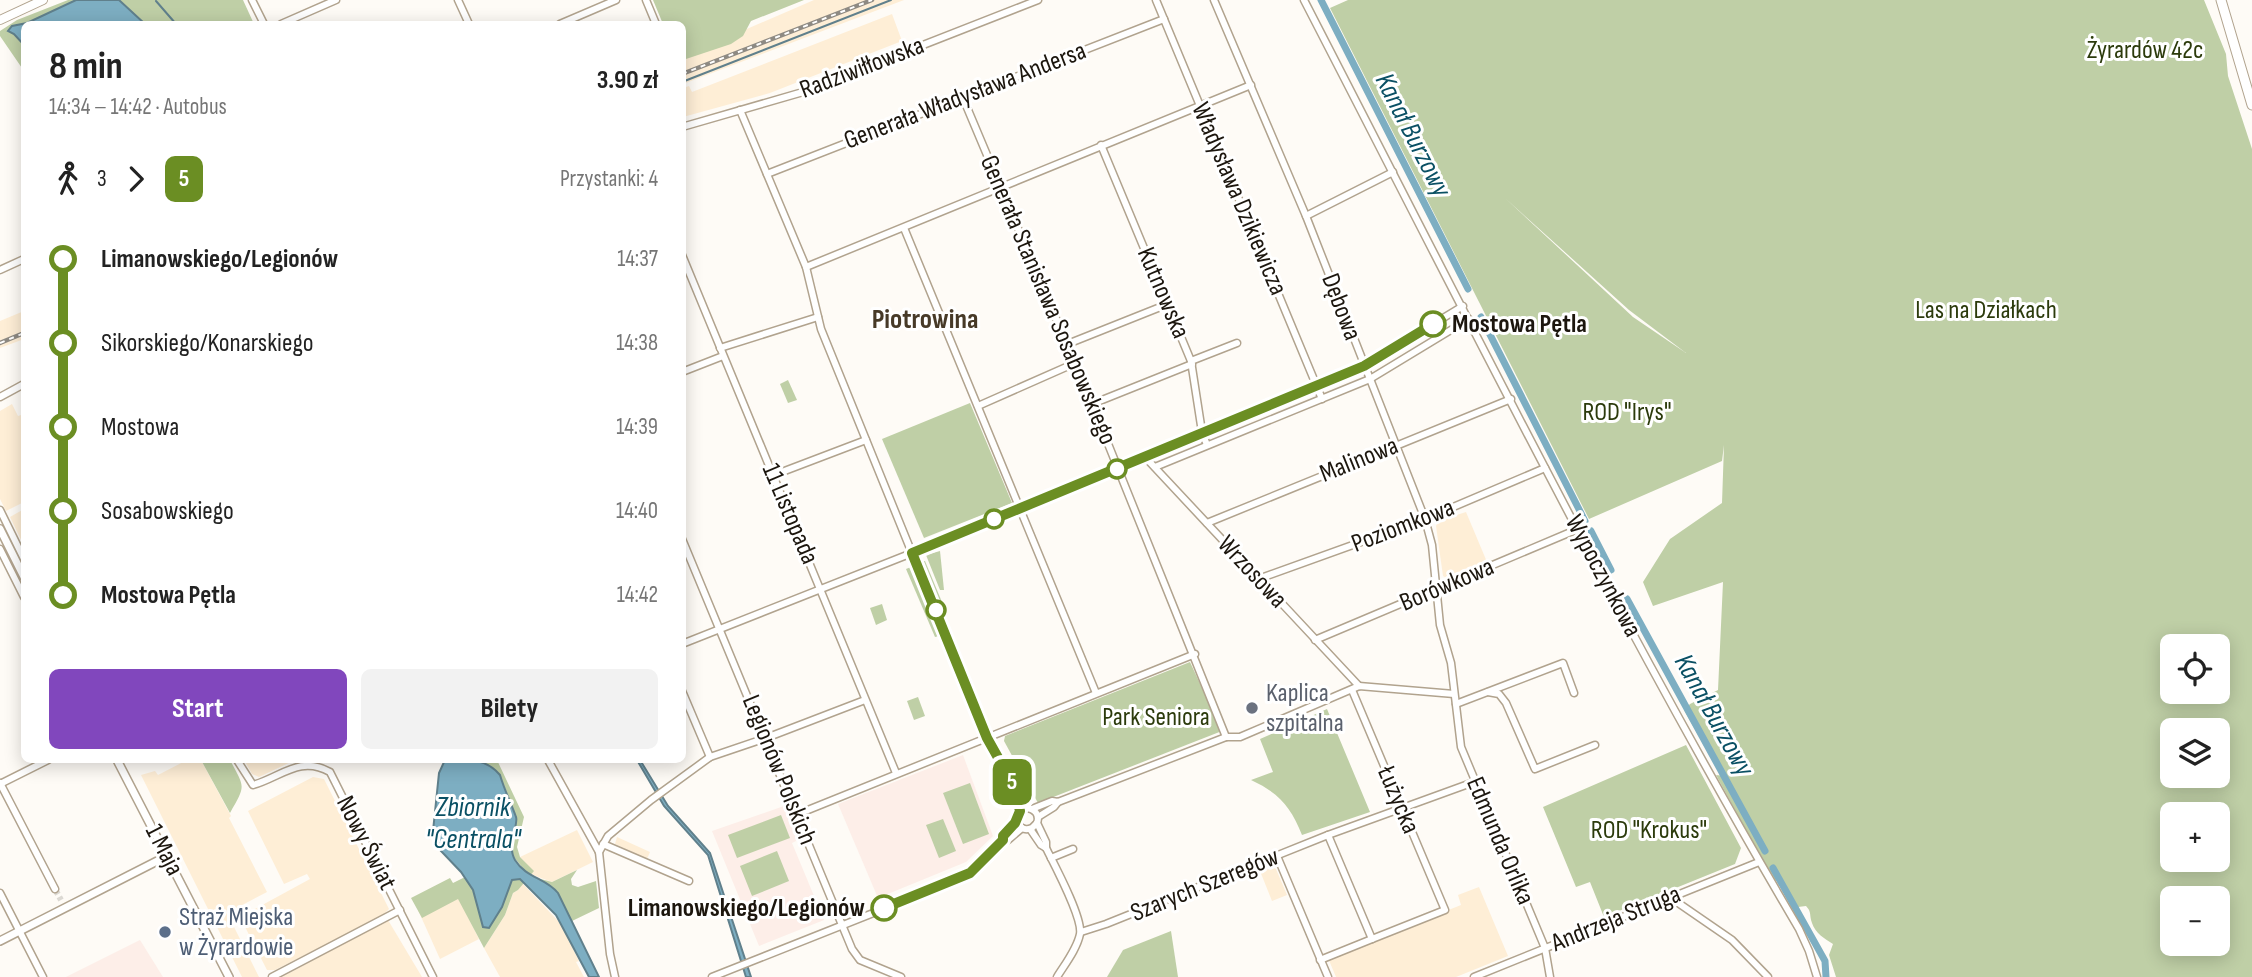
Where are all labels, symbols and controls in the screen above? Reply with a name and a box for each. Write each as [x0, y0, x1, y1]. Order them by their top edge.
street label: Radziwiłłowska [796, 30, 928, 106]
park label: Żyrardów 42c [2087, 35, 2203, 66]
street label: Generała Władysława Andersa [840, 36, 1090, 156]
text: 8 min [49, 44, 123, 89]
text: 3.90 zł [597, 65, 658, 96]
water label: Kanał Burzowy [1368, 68, 1459, 204]
text: 14:34 – 14:42 · Autobus [49, 93, 227, 121]
street label: Władysława Dzikiewicza [1184, 98, 1294, 300]
street label: Generała Stanisława Sosabowskiego [973, 151, 1123, 449]
icon: walk [49, 160, 87, 198]
icon: forward [117, 160, 155, 198]
text: 5 [179, 164, 189, 193]
text: 3 [97, 165, 107, 193]
text: Przystanki: 4 [560, 165, 658, 193]
street label: Kutnowska [1130, 243, 1196, 343]
text: Limanowskiego/Legionów [101, 244, 338, 275]
text: 14:37 [617, 245, 658, 273]
street label: Dębowa [1314, 269, 1368, 345]
park label: Las na Działkach [1915, 295, 2057, 326]
district label: Piotrowina [872, 303, 978, 336]
place label: Mostowa Pętla [1452, 309, 1587, 340]
marker: Mostowa Pętla [1420, 311, 1446, 337]
text: Sikorskiego/Konarskiego [101, 328, 313, 359]
text: 14:38 [616, 329, 658, 357]
park label: ROD "Irys" [1582, 397, 1672, 428]
text: Mostowa [101, 412, 179, 443]
text: 14:39 [616, 413, 658, 441]
street label: Malinowa [1315, 430, 1403, 490]
street label: 11 Listopada [755, 459, 825, 569]
unlabelled marker [1107, 459, 1127, 479]
street label: Poziomkowa [1347, 492, 1459, 560]
text: Sosabowskiego [101, 496, 234, 527]
text: 14:40 [616, 497, 658, 525]
unlabelled marker [984, 509, 1004, 529]
street label: Wypoczynkowa [1558, 510, 1648, 642]
street label: Wrzosowa [1211, 529, 1293, 615]
street label: Borówkowa [1395, 551, 1499, 619]
text: Mostowa Pętla [101, 580, 236, 611]
text: 14:42 [617, 581, 658, 609]
unlabelled marker [926, 600, 946, 620]
map controls [2160, 634, 2230, 956]
button: locate [2160, 634, 2230, 704]
water label: Kanał Burzowy [1667, 648, 1762, 783]
button: Start [49, 669, 347, 749]
button: Bilety [361, 669, 658, 749]
place label: Kaplica szpitalna [1266, 678, 1344, 739]
street label: Legionów Polskich [735, 691, 823, 849]
marker: Kaplica szpitalna [1244, 700, 1260, 716]
park label: Park Seniora [1102, 702, 1210, 733]
button: layers [2160, 718, 2230, 788]
line badge: 5 [989, 759, 1035, 805]
street label: Łużycka [1370, 761, 1426, 838]
text: 5 [1007, 767, 1017, 796]
street label: Edmunda Orlika [1459, 773, 1541, 909]
street label: Nowy Świat [329, 791, 403, 895]
water label: Zbiornik "Centrala" [425, 791, 522, 856]
button: + [2160, 802, 2230, 872]
park label: ROD "Krokus" [1591, 815, 1707, 846]
street label: 1 Maja [138, 819, 190, 881]
street label: Szarych Szeregów [1126, 841, 1284, 929]
street label: Andrzeja Struga [1546, 879, 1685, 959]
button: − [2160, 886, 2230, 956]
place label: Limanowskiego/Legionów [628, 893, 865, 924]
marker: Limanowskiego/Legionów [871, 895, 897, 921]
place label: Straż Miejska w Żyrardowie [179, 902, 294, 963]
marker: Straż Miejska w Żyrardowie [157, 924, 173, 940]

